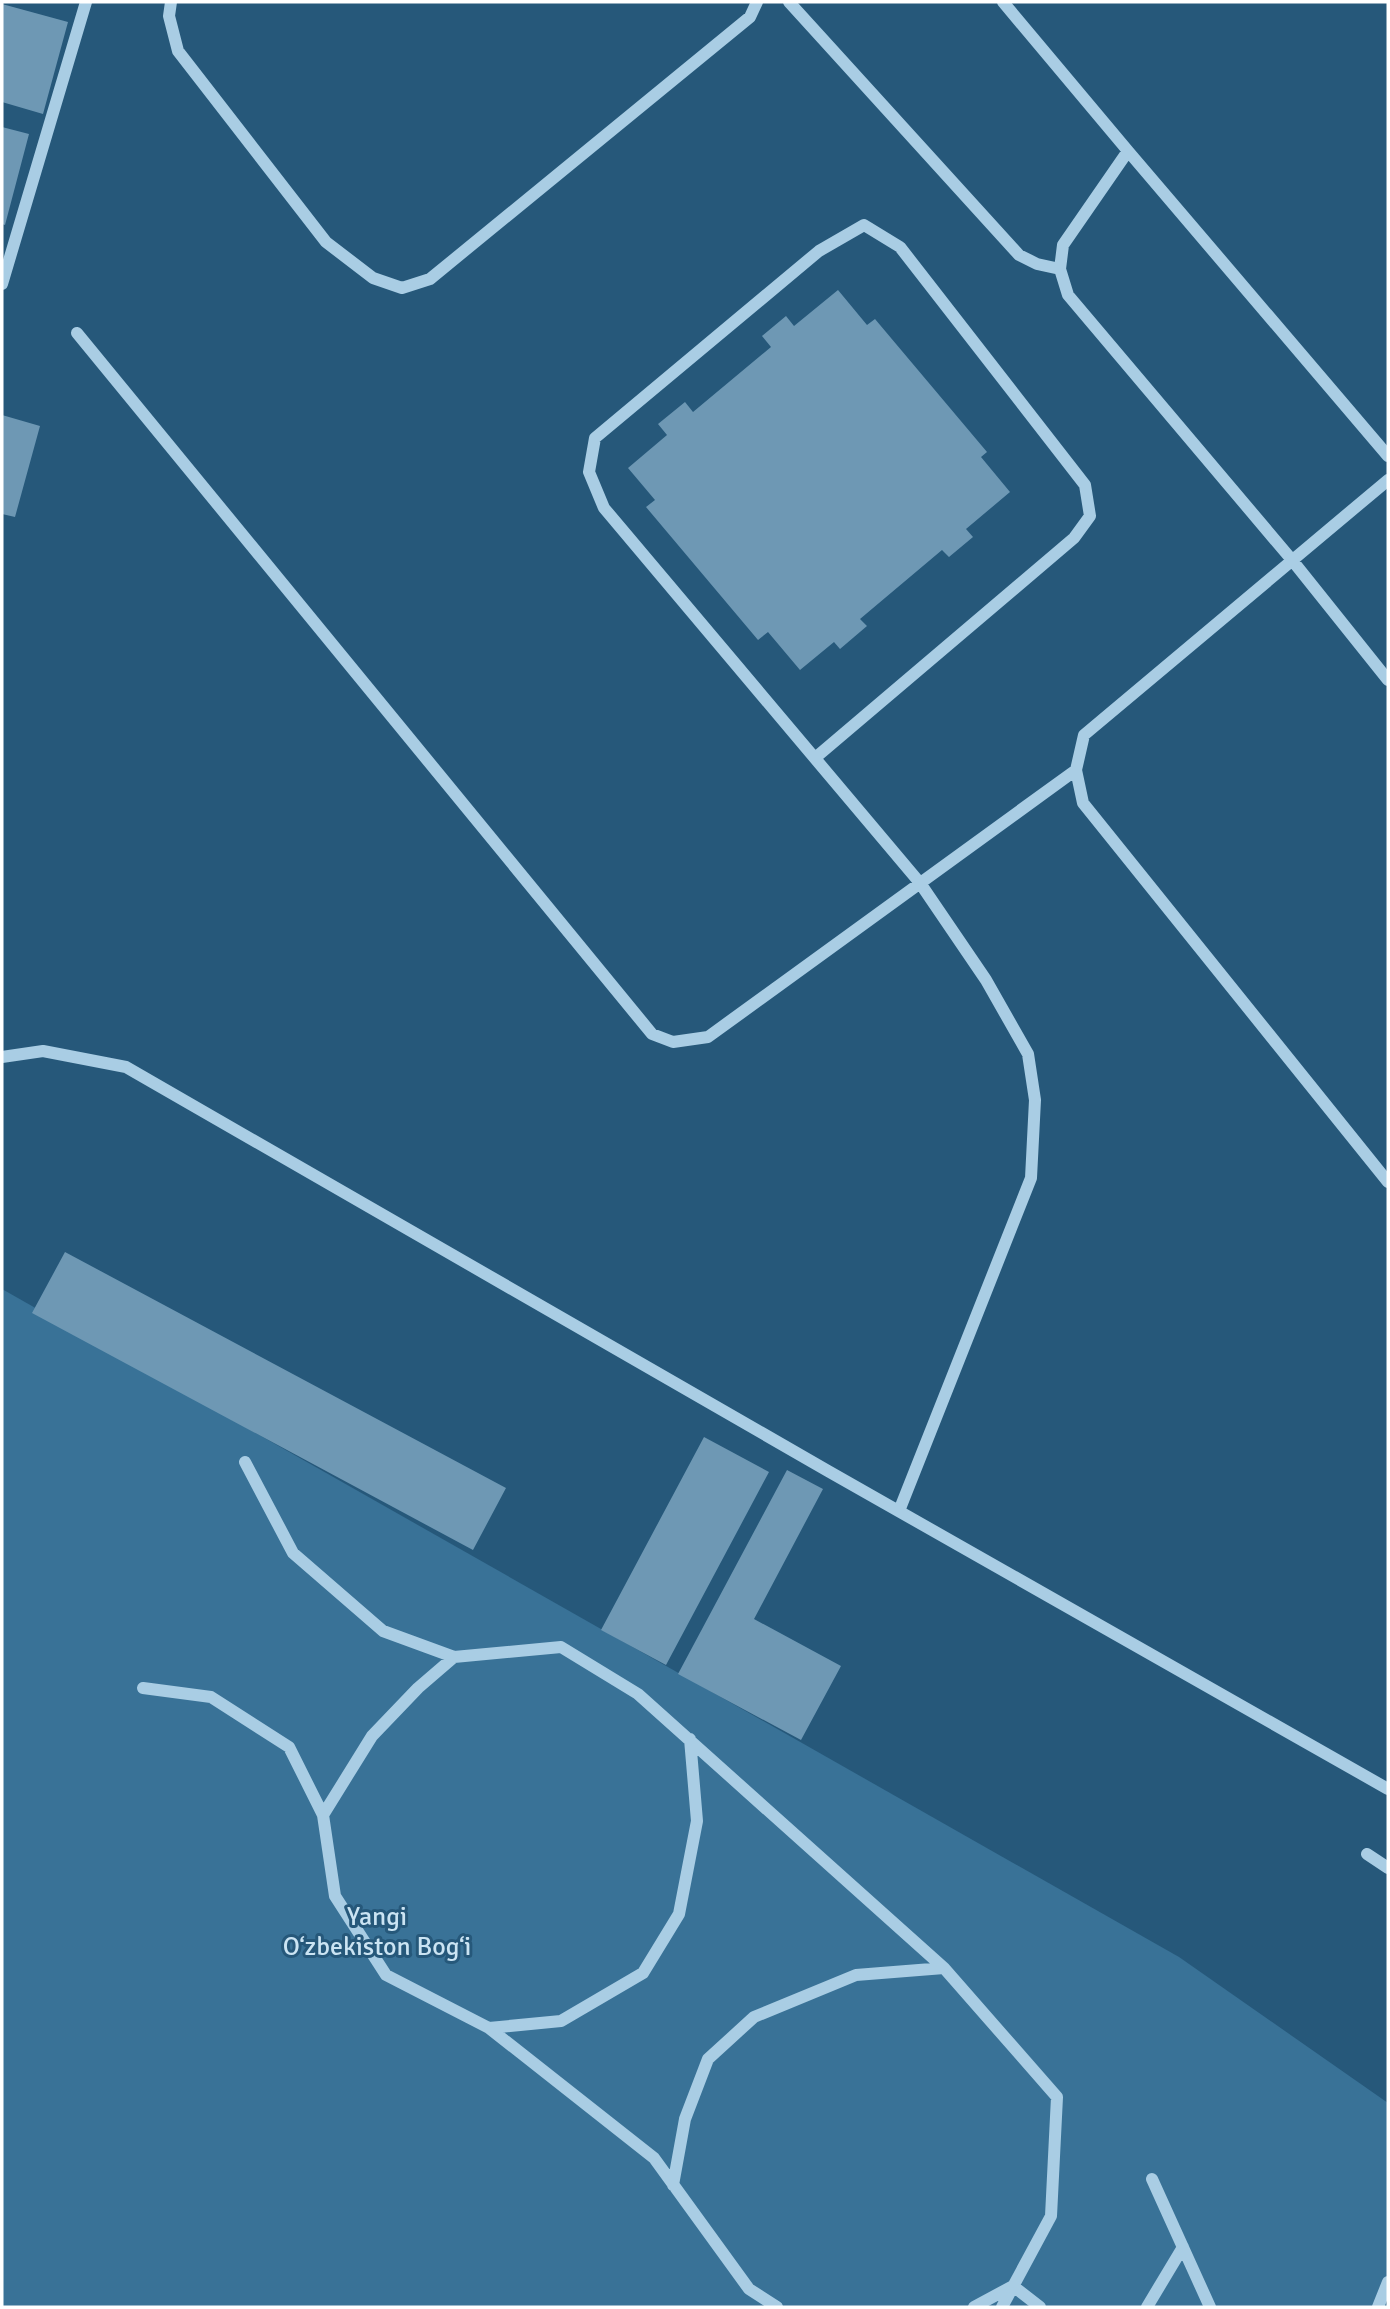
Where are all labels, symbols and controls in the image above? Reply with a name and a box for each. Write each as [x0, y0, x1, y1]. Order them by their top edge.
park label: Yangi Oʻzbekiston Bogʻi [283, 1901, 471, 1963]

